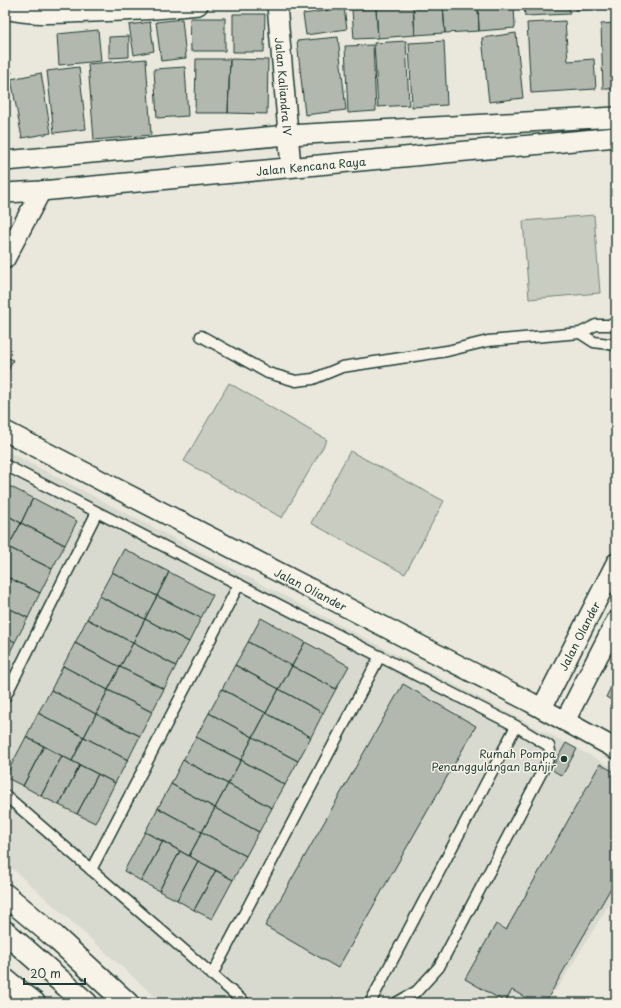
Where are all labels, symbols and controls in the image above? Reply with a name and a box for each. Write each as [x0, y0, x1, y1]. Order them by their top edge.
street label: Jalan Kaliandra IV [271, 37, 297, 137]
street label: Jalan Kencana Raya [255, 152, 366, 179]
street label: Jalan Oliander [272, 563, 350, 615]
street label: Jalan Olander [554, 598, 604, 673]
place label: Rumah Pompa Penanggulangan Banjir [432, 745, 557, 775]
marker: Rumah Pompa Penanggulangan Banjir [559, 754, 569, 764]
scale bar [24, 960, 85, 986]
text: 20 m [30, 964, 61, 982]

